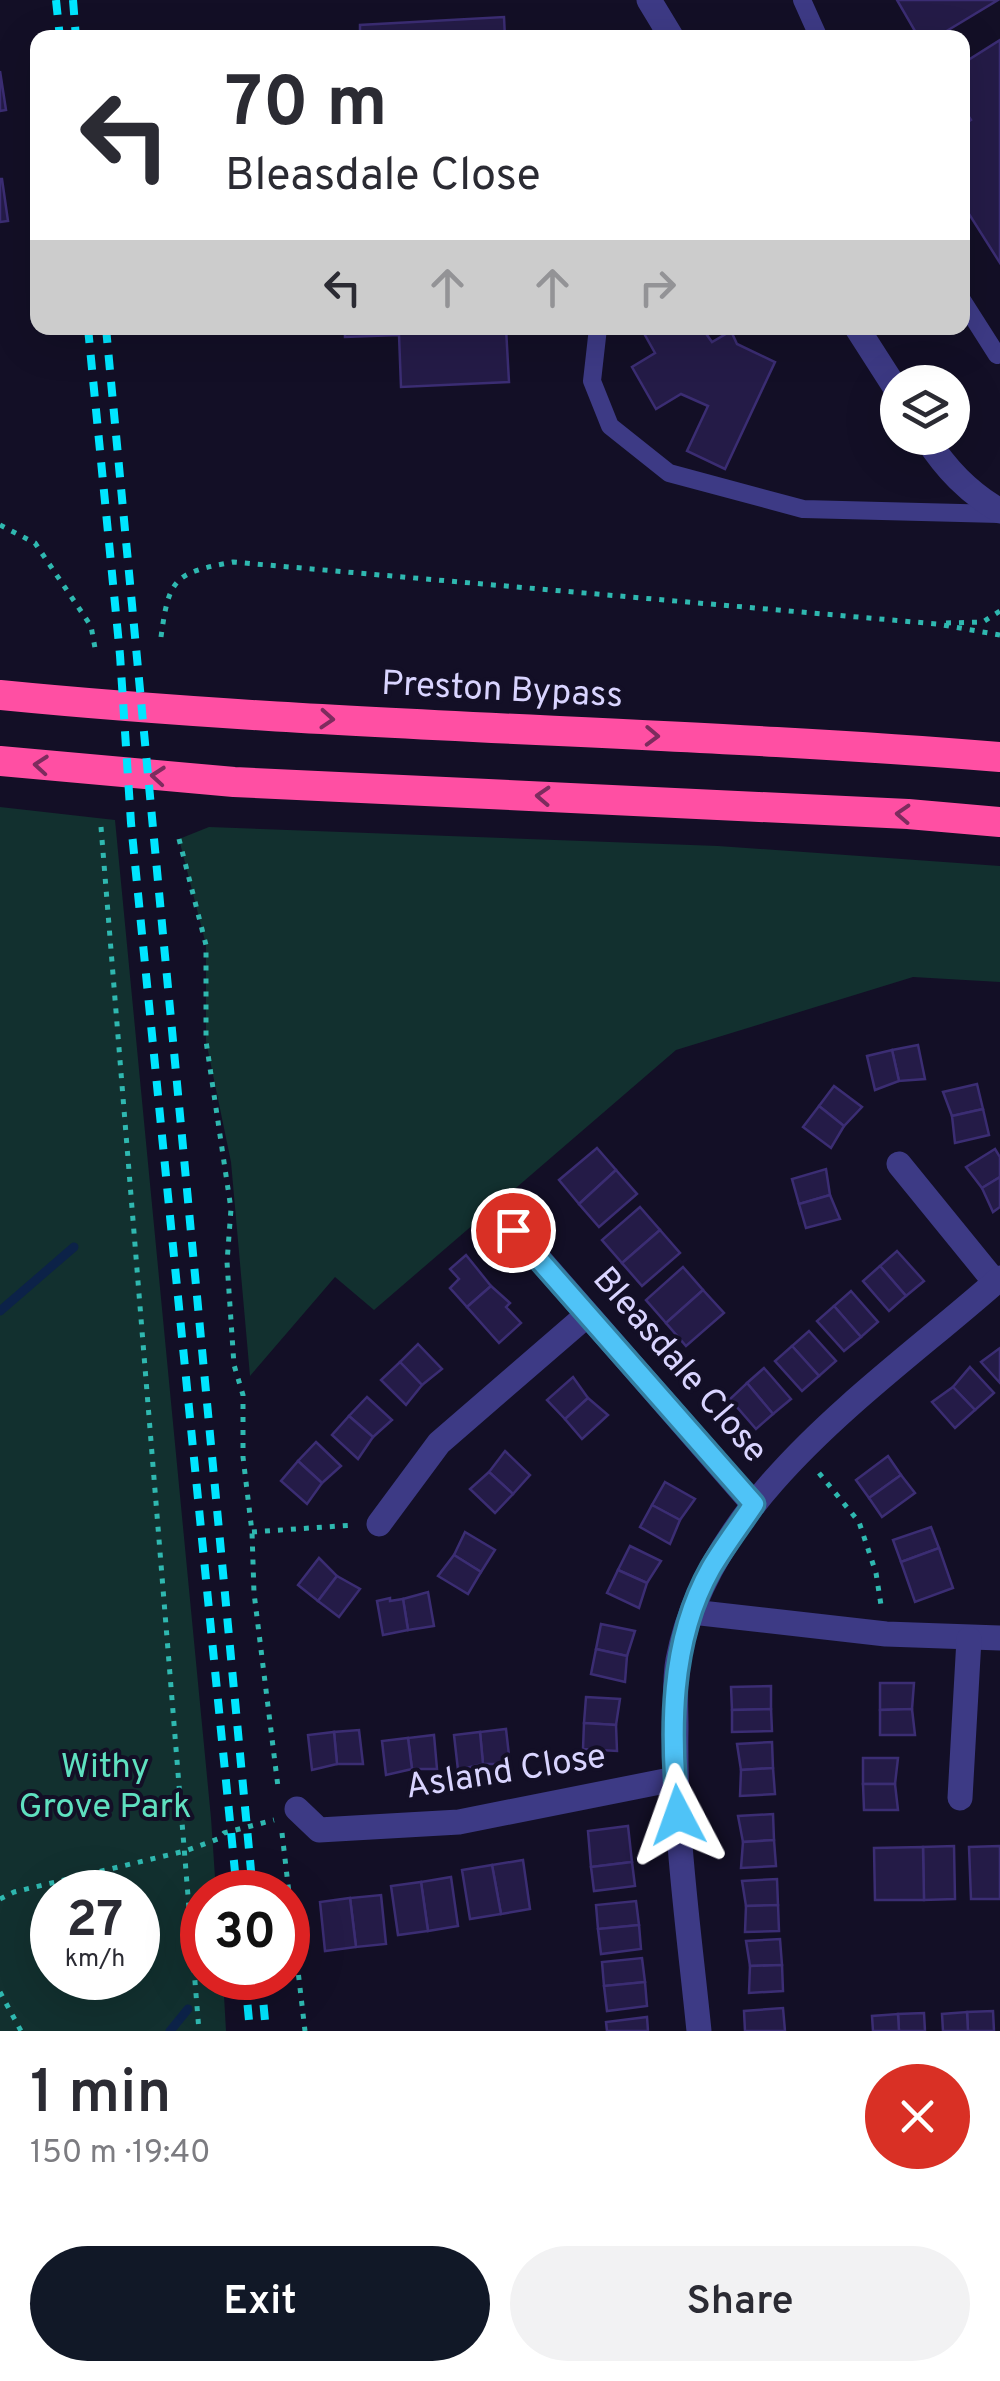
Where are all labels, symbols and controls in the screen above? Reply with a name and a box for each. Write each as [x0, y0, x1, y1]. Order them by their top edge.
text: 70 m [225, 62, 388, 151]
icon: left [60, 70, 190, 200]
text: Bleasdale Close [225, 149, 541, 206]
icon: left [315, 260, 370, 315]
icon: ahead [420, 260, 475, 315]
icon: ahead [525, 260, 580, 315]
icon: right [630, 260, 685, 315]
map controls [880, 365, 970, 455]
button: layers [880, 365, 970, 455]
street label: Preston Bypass [380, 663, 624, 719]
one-way arrow [319, 708, 335, 729]
one-way arrow [644, 725, 660, 746]
one-way arrow [33, 754, 49, 776]
one-way arrow [150, 765, 166, 787]
one-way arrow [535, 786, 551, 807]
one-way arrow [894, 804, 910, 825]
pin [471, 1188, 556, 1273]
icon: arrive [486, 1203, 541, 1258]
street label: Bleasdale Close [582, 1259, 776, 1473]
street label: Asland Close [403, 1735, 609, 1811]
park label: Withy Grove Park [18, 1746, 192, 1830]
position arrow [626, 1763, 730, 1867]
speed limit sign: 30 [180, 1870, 310, 2000]
text: 27 [67, 1891, 123, 1954]
text: km/h [65, 1944, 125, 1976]
text: 1 min [30, 2058, 171, 2134]
button: close [865, 2064, 970, 2169]
text: 150 m · 19:40 [30, 2134, 211, 2174]
button: Exit [30, 2246, 490, 2361]
button: Share [510, 2246, 970, 2361]

